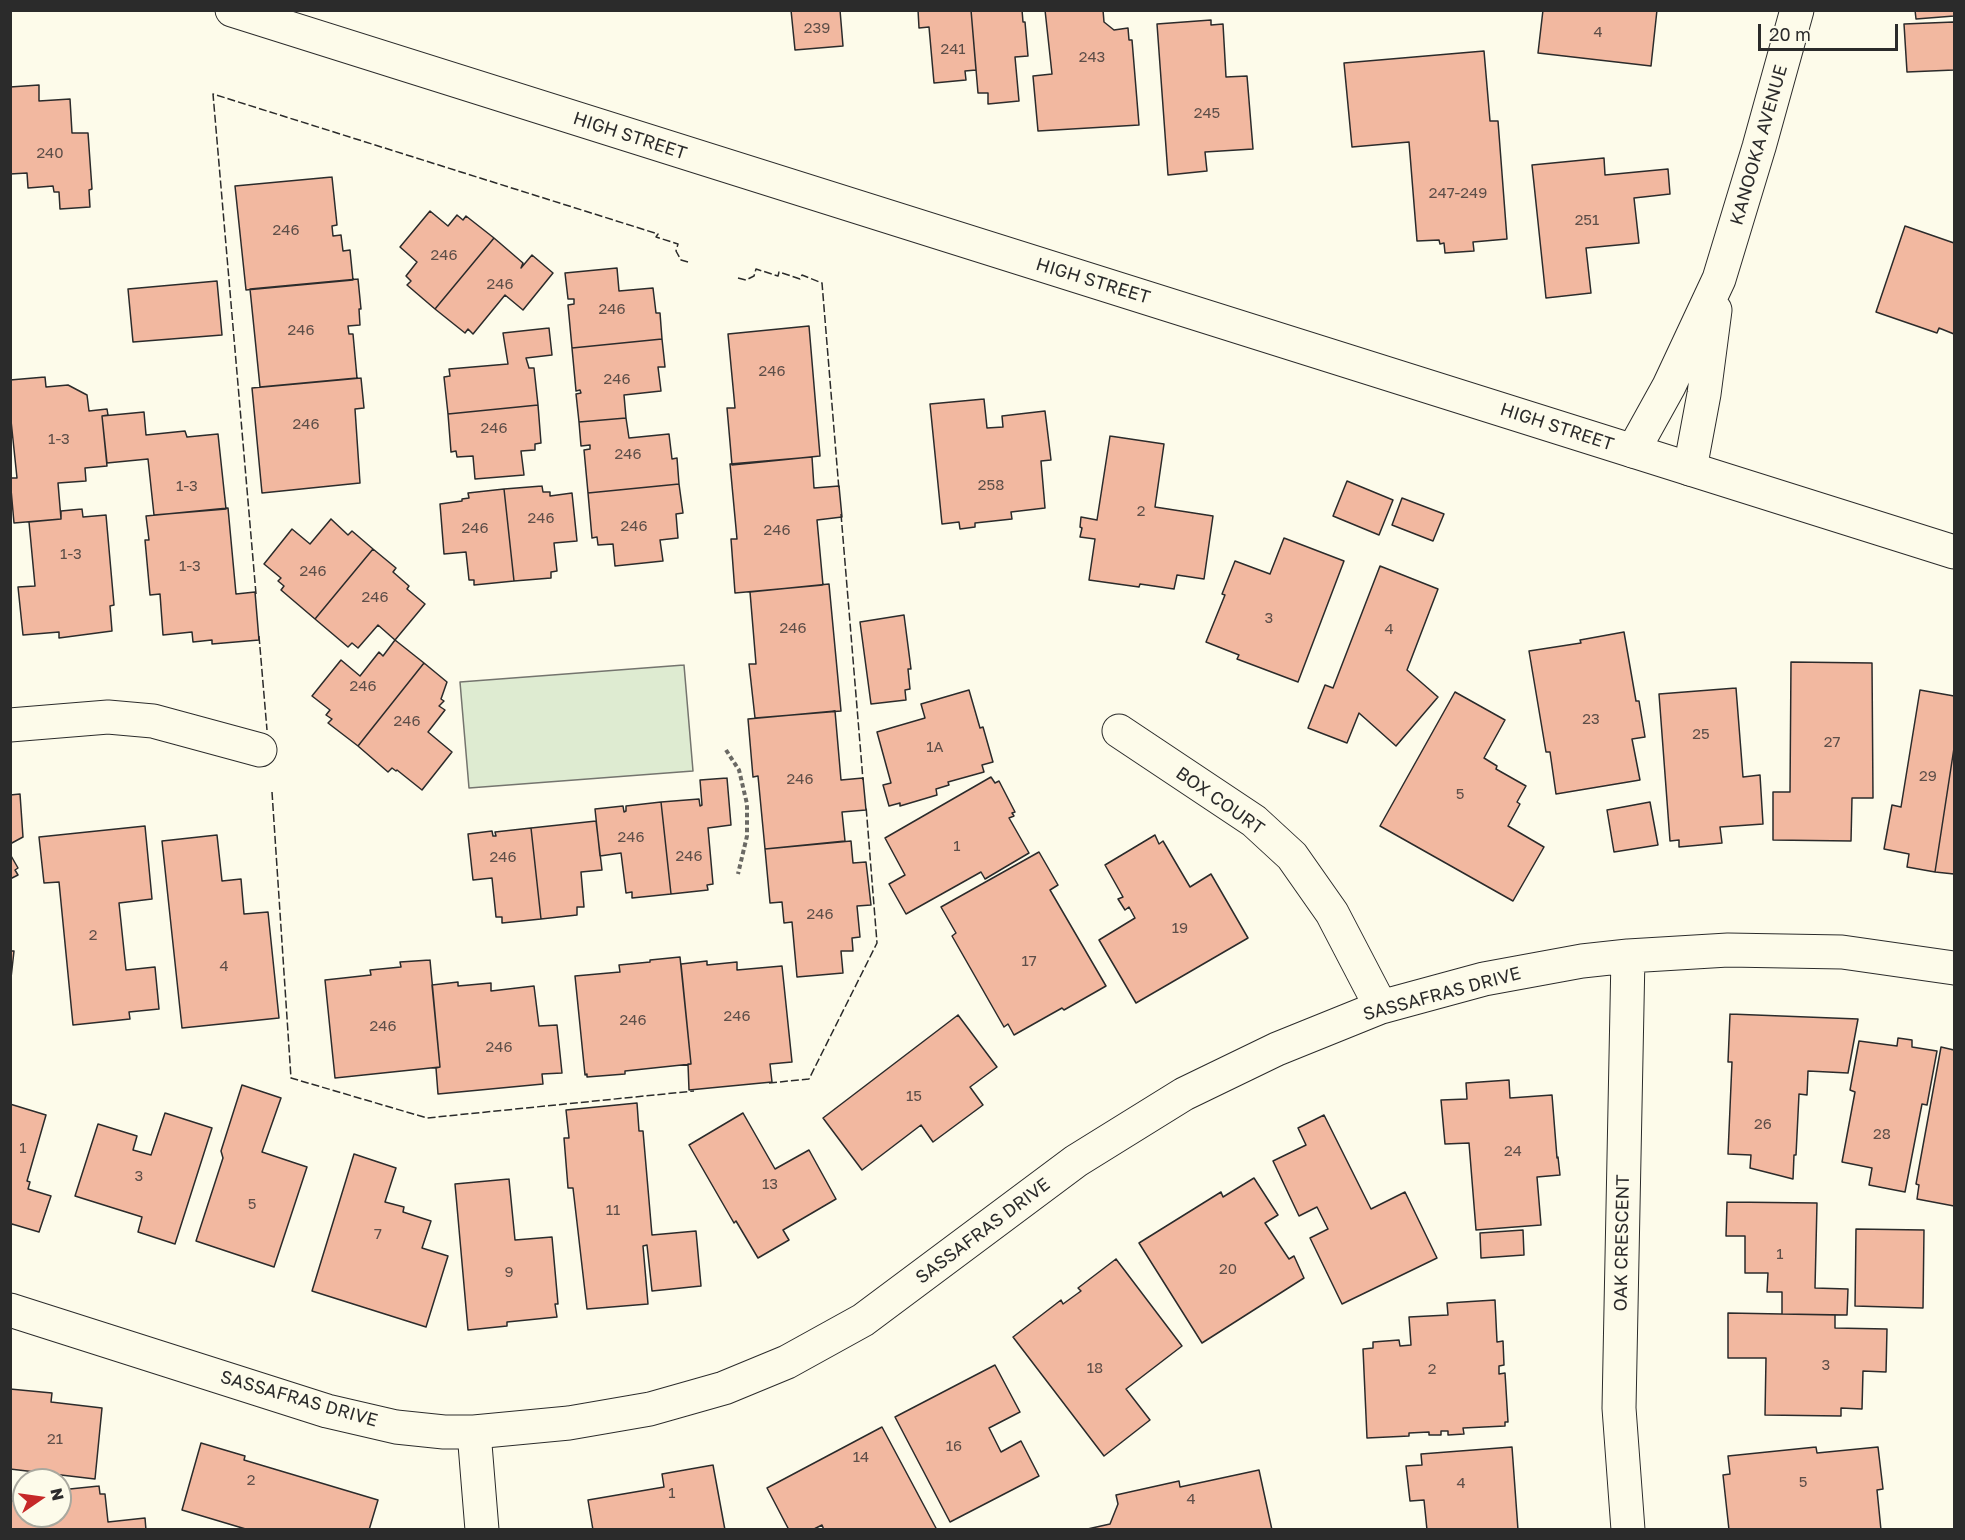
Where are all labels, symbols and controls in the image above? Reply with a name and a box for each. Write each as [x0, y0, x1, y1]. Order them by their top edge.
scale bar [1761, 12, 1900, 50]
house number: 239 [804, 19, 830, 37]
house number: 4 [1593, 23, 1603, 41]
text: 20 m [1769, 23, 1811, 45]
house number: 241 [940, 40, 966, 58]
house number: 243 [1079, 48, 1105, 66]
street label: KANOOKA AVENUE [1726, 62, 1792, 228]
house number: 245 [1194, 104, 1220, 122]
street label: HIGH STREET [570, 107, 690, 165]
house number: 240 [36, 144, 64, 162]
house number: 247-249 [1429, 184, 1487, 202]
house number: 251 [1575, 211, 1599, 229]
house number: 246 [273, 221, 299, 239]
house number: 246 [431, 246, 457, 264]
street label: HIGH STREET [1033, 253, 1153, 309]
house number: 246 [487, 275, 513, 293]
house number: 246 [599, 300, 625, 318]
house number: 246 [288, 321, 314, 339]
house number: 246 [759, 362, 785, 380]
house number: 246 [604, 370, 630, 388]
street label: HIGH STREET [1497, 398, 1617, 456]
house number: 246 [293, 415, 319, 433]
house number: 246 [481, 419, 507, 437]
house number: 1-3 [48, 430, 70, 448]
house number: 246 [615, 445, 641, 463]
house number: 258 [978, 476, 1004, 494]
house number: 1-3 [176, 477, 198, 495]
house number: 2 [1137, 502, 1145, 520]
house number: 246 [528, 509, 554, 527]
house number: 246 [621, 517, 647, 535]
house number: 246 [462, 519, 488, 537]
house number: 246 [764, 521, 790, 539]
house number: 1-3 [60, 545, 82, 563]
house number: 1-3 [179, 557, 201, 575]
house number: 246 [300, 562, 326, 580]
house number: 246 [362, 588, 388, 606]
house number: 3 [1265, 609, 1273, 627]
house number: 246 [780, 619, 806, 637]
house number: 4 [1384, 620, 1394, 638]
house number: 246 [350, 677, 376, 695]
house number: 23 [1582, 710, 1600, 728]
house number: 246 [394, 712, 420, 730]
house number: 25 [1692, 725, 1710, 743]
house number: 27 [1824, 733, 1840, 751]
house number: 1A [926, 738, 944, 756]
street label: BOX COURT [1172, 763, 1268, 839]
house number: 29 [1919, 767, 1937, 785]
house number: 246 [787, 770, 813, 788]
house number: 5 [1456, 785, 1464, 803]
house number: 246 [618, 828, 644, 846]
house number: 1 [953, 837, 961, 855]
house number: 246 [676, 847, 702, 865]
house number: 246 [490, 848, 516, 866]
house number: 246 [807, 905, 833, 923]
house number: 19 [1172, 919, 1188, 937]
house number: 2 [89, 926, 97, 944]
house number: 17 [1021, 952, 1037, 970]
house number: 4 [219, 957, 229, 975]
street label: SASSAFRAS DRIVE [1361, 963, 1523, 1025]
house number: 246 [724, 1007, 750, 1025]
house number: 246 [620, 1011, 646, 1029]
house number: 246 [370, 1017, 396, 1035]
house number: 246 [486, 1038, 512, 1056]
house number: 15 [906, 1087, 922, 1105]
house number: 26 [1754, 1115, 1772, 1133]
house number: 28 [1873, 1125, 1891, 1143]
house number: 1 [19, 1139, 27, 1157]
house number: 24 [1504, 1142, 1522, 1160]
house number: 3 [135, 1167, 143, 1185]
street label: SASSAFRAS DRIVE [912, 1173, 1054, 1289]
street label: OAK CRESCENT [1610, 1174, 1634, 1312]
house number: 13 [762, 1175, 778, 1193]
house number: 5 [248, 1195, 256, 1213]
house number: 11 [606, 1201, 620, 1219]
house number: 7 [374, 1225, 382, 1243]
house number: 1 [1776, 1245, 1784, 1263]
house number: 20 [1219, 1260, 1237, 1278]
house number: 9 [504, 1263, 514, 1281]
house number: 3 [1822, 1356, 1830, 1374]
house number: 18 [1087, 1359, 1103, 1377]
house number: 2 [1428, 1360, 1436, 1378]
street label: SASSAFRAS DRIVE [218, 1366, 380, 1432]
house number: 21 [47, 1430, 63, 1448]
house number: 16 [946, 1437, 962, 1455]
house number: 14 [853, 1448, 869, 1466]
north arrow [12, 1468, 72, 1528]
house number: 2 [247, 1471, 255, 1489]
house number: 5 [1799, 1473, 1807, 1491]
house number: 4 [1456, 1474, 1466, 1492]
house number: 1 [668, 1484, 676, 1502]
text: N [46, 1486, 69, 1503]
house number: 4 [1186, 1490, 1196, 1508]

